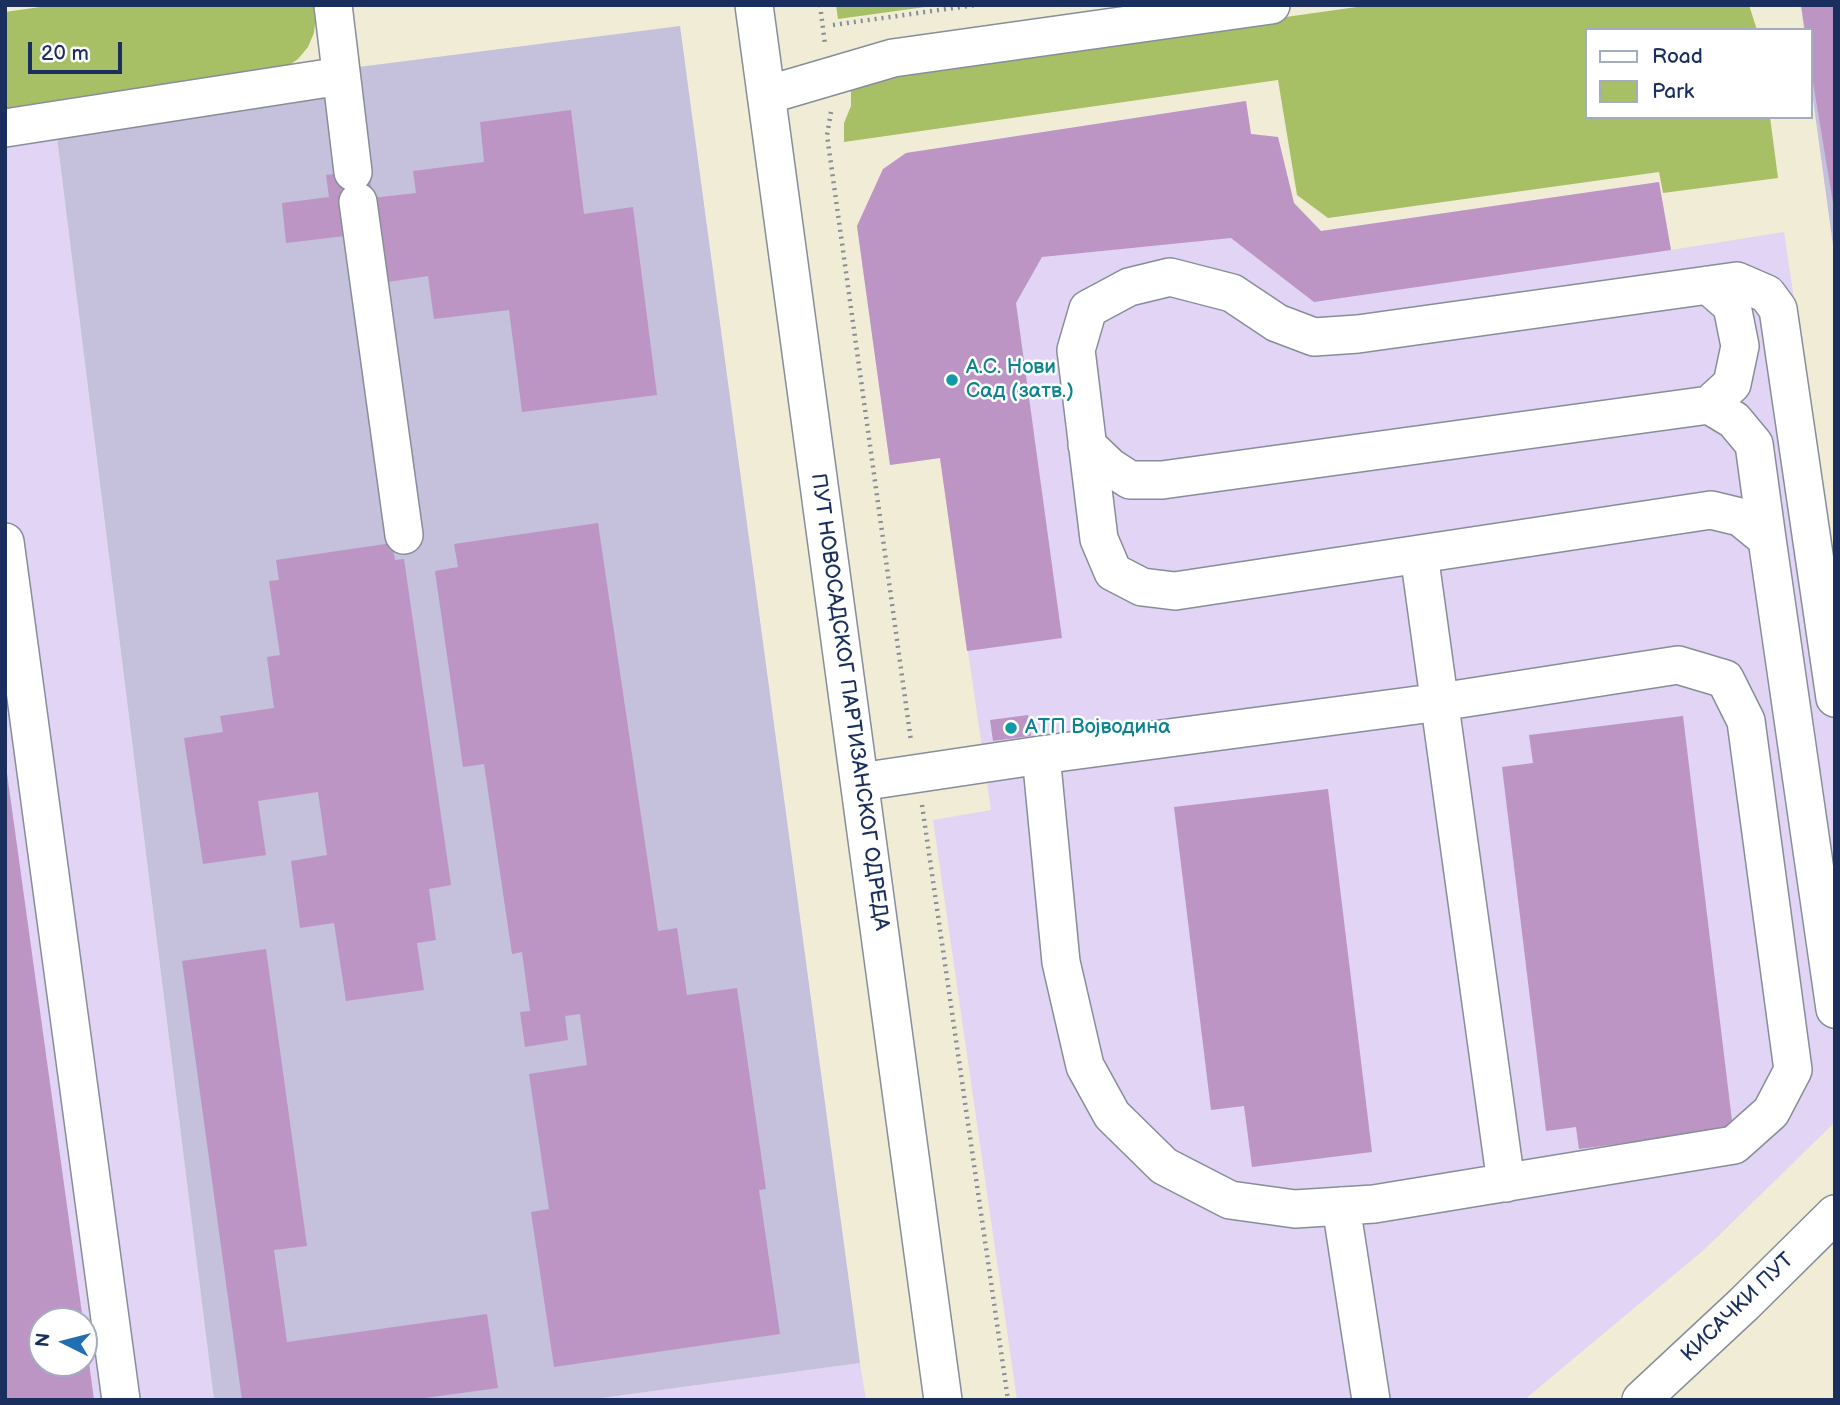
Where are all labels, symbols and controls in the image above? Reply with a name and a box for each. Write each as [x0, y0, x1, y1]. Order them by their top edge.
scale bar [32, 28, 126, 72]
legend [1584, 28, 1812, 119]
text: 20 m [41, 41, 89, 66]
text: Road [1652, 44, 1703, 69]
text: Park [1652, 79, 1694, 104]
place label: А.С. Нови Сад (затв.) [966, 355, 1074, 405]
marker: А.С. Нови Сад (затв.) [944, 372, 960, 388]
street label: ПУТ НОВОСАДСКОГ ПАРТИЗАНСКОГ ОДРЕДА [804, 472, 894, 932]
place label: АТП Војводина [1025, 715, 1171, 741]
marker: АТП Војводина [1003, 720, 1019, 736]
street label: КИСАЧКИ ПУТ [1677, 1248, 1799, 1368]
north arrow [28, 1307, 98, 1377]
text: N [31, 1332, 56, 1348]

